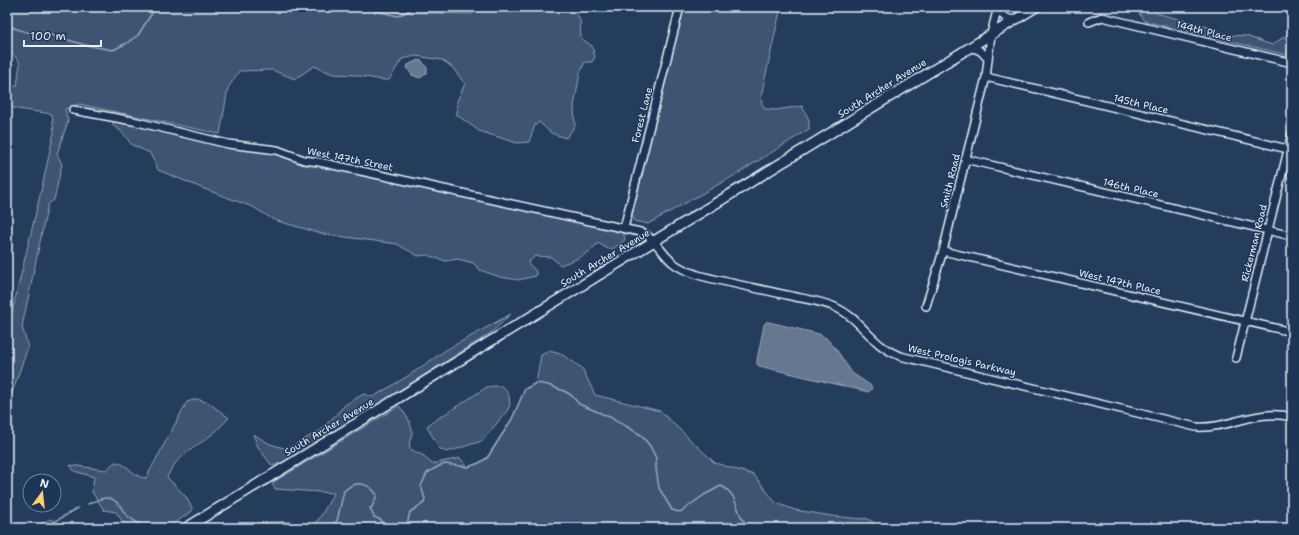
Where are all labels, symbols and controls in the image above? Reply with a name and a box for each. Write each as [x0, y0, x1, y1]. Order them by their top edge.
street label: 144th Place [1175, 18, 1233, 44]
scale bar [24, 22, 101, 48]
text: 100 m [30, 28, 66, 44]
street label: South Archer Avenue [835, 55, 929, 121]
street label: Forest Lane [629, 86, 655, 144]
street label: 145th Place [1112, 91, 1170, 117]
street label: West 147th Street [306, 144, 394, 174]
street label: Smith Road [937, 152, 963, 210]
street label: 146th Place [1102, 175, 1160, 201]
street label: Rickerman Road [1238, 202, 1270, 283]
street label: South Archer Avenue [558, 226, 652, 290]
street label: West 147th Place [1078, 266, 1162, 298]
street label: West Prologis Parkway [907, 341, 1018, 379]
street label: South Archer Avenue [282, 395, 376, 459]
north arrow [22, 473, 62, 513]
text: N [38, 475, 51, 492]

